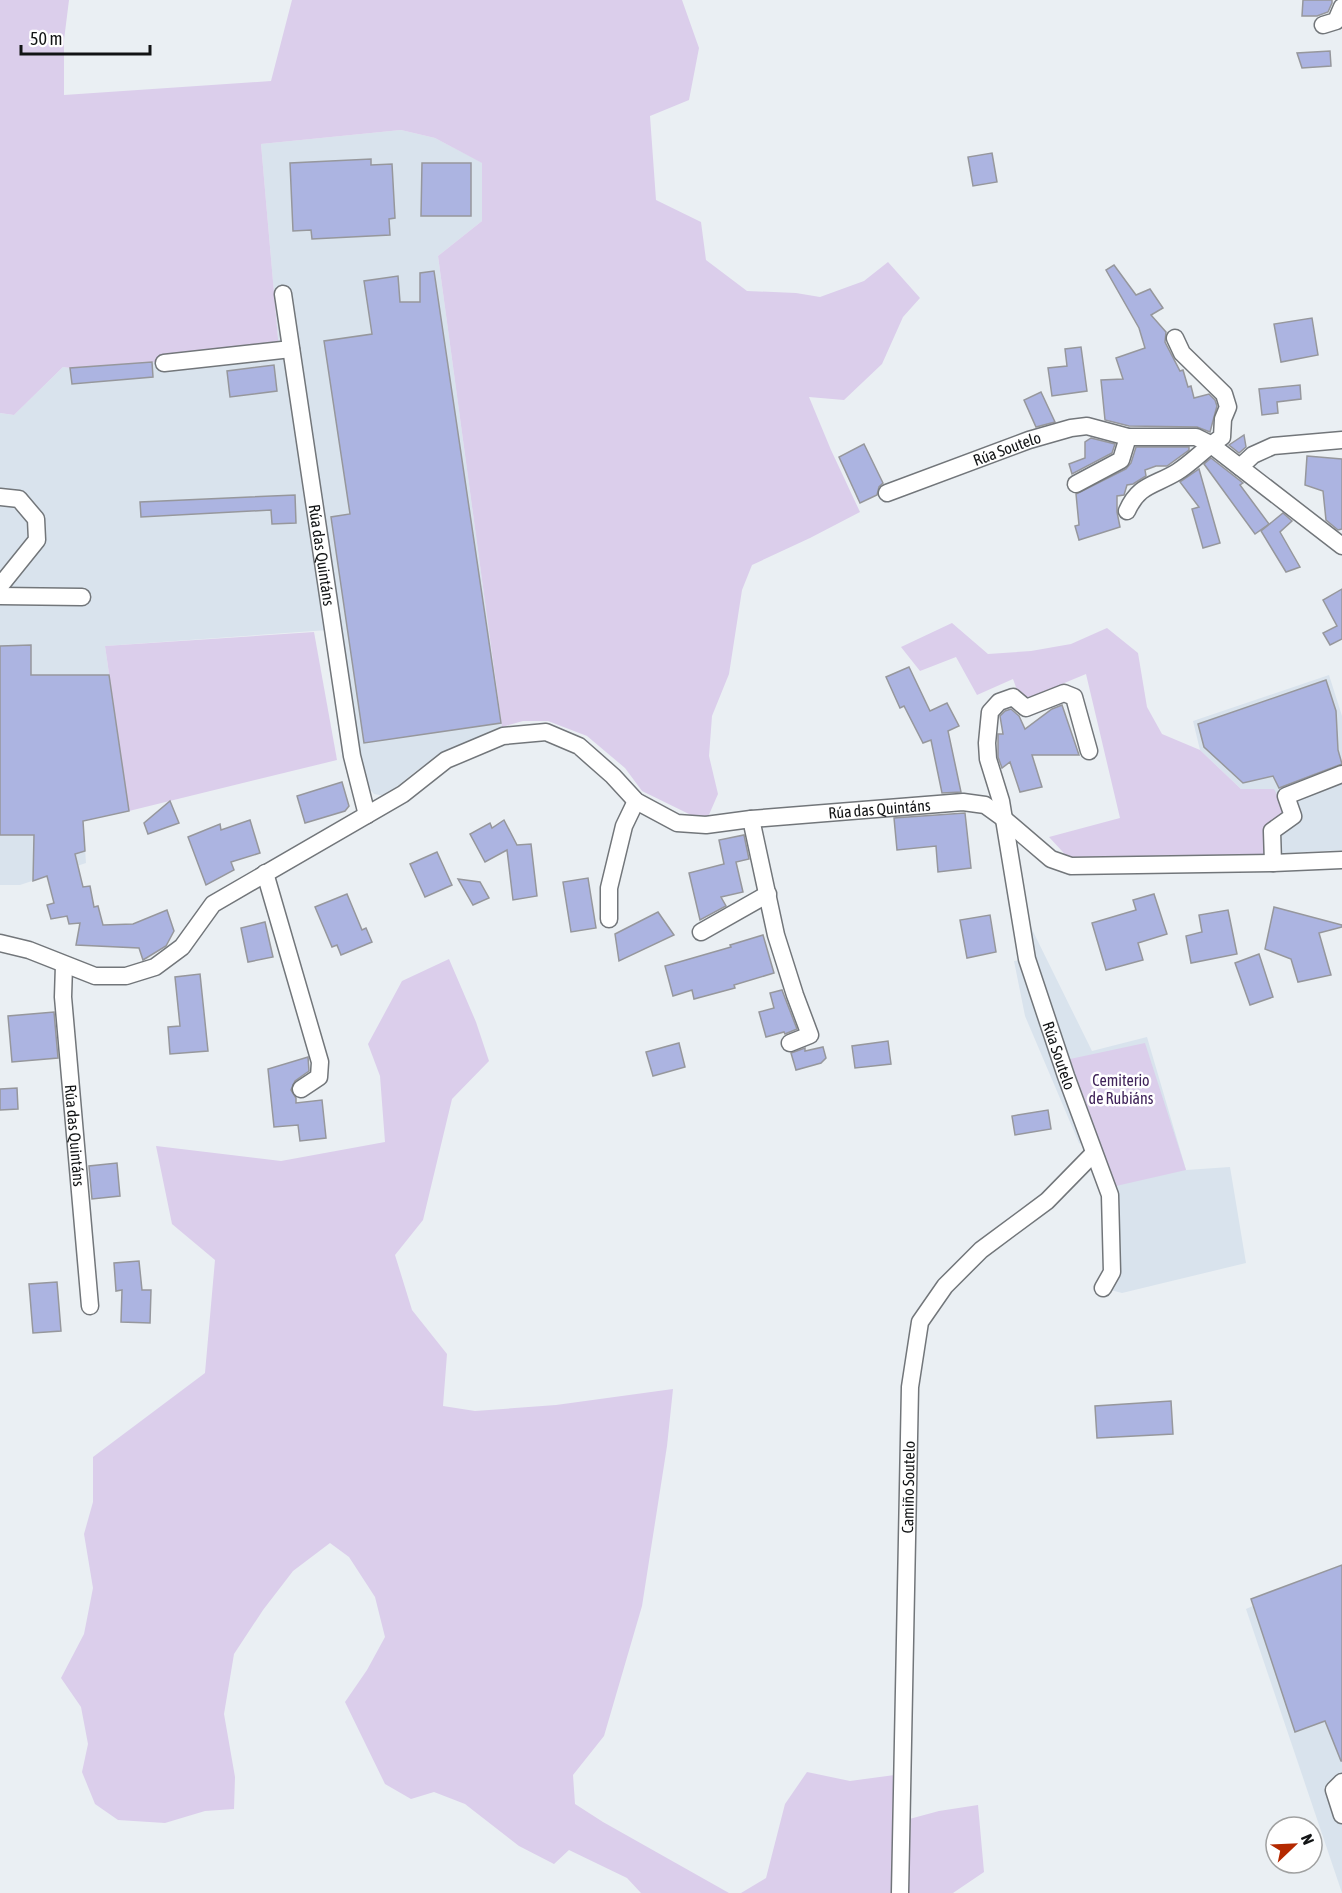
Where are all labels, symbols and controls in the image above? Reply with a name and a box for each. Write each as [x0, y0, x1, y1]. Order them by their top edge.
scale bar [21, 18, 150, 56]
text: 50 m [30, 28, 62, 49]
street label: Rúa Soutelo [971, 428, 1043, 469]
street label: Rúa das Quintáns [306, 503, 339, 607]
street label: Rúa das Quintáns [828, 796, 931, 822]
street label: Rúa Soutelo [1039, 1019, 1079, 1092]
park label: Cemiterio de Rubiáns [1089, 1071, 1154, 1107]
street label: Rúa das Quintáns [62, 1084, 89, 1188]
street label: Camiño Soutelo [898, 1441, 918, 1534]
north arrow [1264, 1815, 1324, 1875]
text: N [1298, 1831, 1318, 1847]

